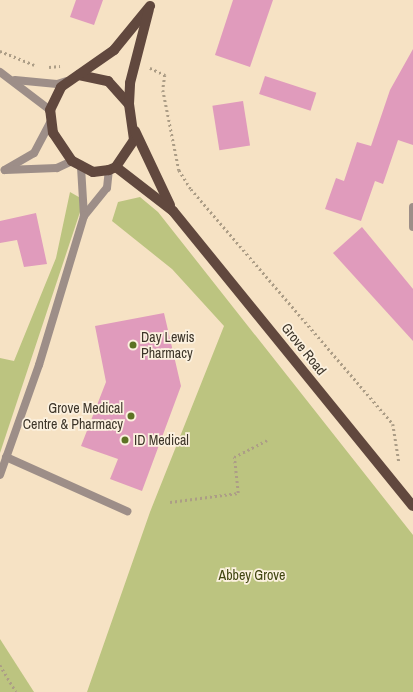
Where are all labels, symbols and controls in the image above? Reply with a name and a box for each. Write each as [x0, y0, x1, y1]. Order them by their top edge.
street label: Grove Road [278, 320, 330, 378]
place label: Day Lewis Pharmacy [141, 329, 195, 362]
marker: Day Lewis Pharmacy [128, 340, 138, 350]
place label: Grove Medical Centre & Pharmacy [23, 400, 123, 432]
marker: Grove Medical Centre & Pharmacy [126, 411, 136, 421]
place label: ID Medical [134, 432, 189, 448]
marker: ID Medical [119, 434, 131, 446]
park label: Abbey Grove [218, 567, 286, 583]

